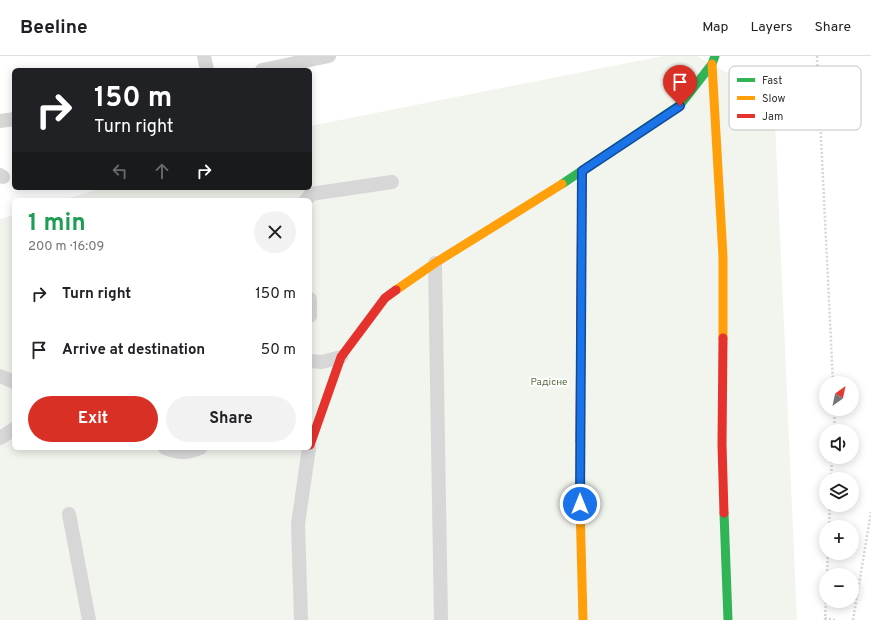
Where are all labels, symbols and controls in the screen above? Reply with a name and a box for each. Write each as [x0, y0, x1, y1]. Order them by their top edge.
text: Beeline [20, 16, 88, 40]
text: Map [702, 19, 728, 36]
text: Layers [750, 19, 792, 36]
text: Share [814, 19, 851, 36]
pin [663, 65, 697, 106]
legend [729, 66, 861, 130]
icon: arrive [669, 71, 691, 93]
text: Fast [762, 74, 782, 88]
text: 150 m [94, 81, 172, 117]
icon: right [28, 84, 80, 136]
text: Slow [762, 92, 785, 106]
text: Jam [762, 110, 783, 124]
text: Turn right [94, 116, 174, 139]
icon: left [109, 160, 131, 182]
icon: ahead [151, 160, 173, 182]
icon: right [193, 160, 215, 182]
text: 1 min [28, 209, 86, 239]
button: close [254, 211, 296, 253]
text: 200 m · 16:09 [28, 239, 104, 255]
icon: right [28, 283, 50, 305]
text: Turn right [62, 285, 131, 304]
text: 150 m [255, 285, 296, 304]
icon: arrive [28, 339, 50, 361]
text: Arrive at destination [62, 341, 205, 360]
text: 50 m [261, 341, 296, 360]
park label: Радісне [531, 376, 567, 389]
north arrow [819, 376, 859, 416]
map controls [819, 376, 859, 608]
button: Exit [28, 396, 158, 442]
button: Share [166, 396, 296, 442]
button: sound [819, 424, 859, 464]
button: layers [819, 472, 859, 512]
position arrow [559, 483, 601, 525]
button: + [819, 520, 859, 560]
button: − [819, 568, 859, 608]

